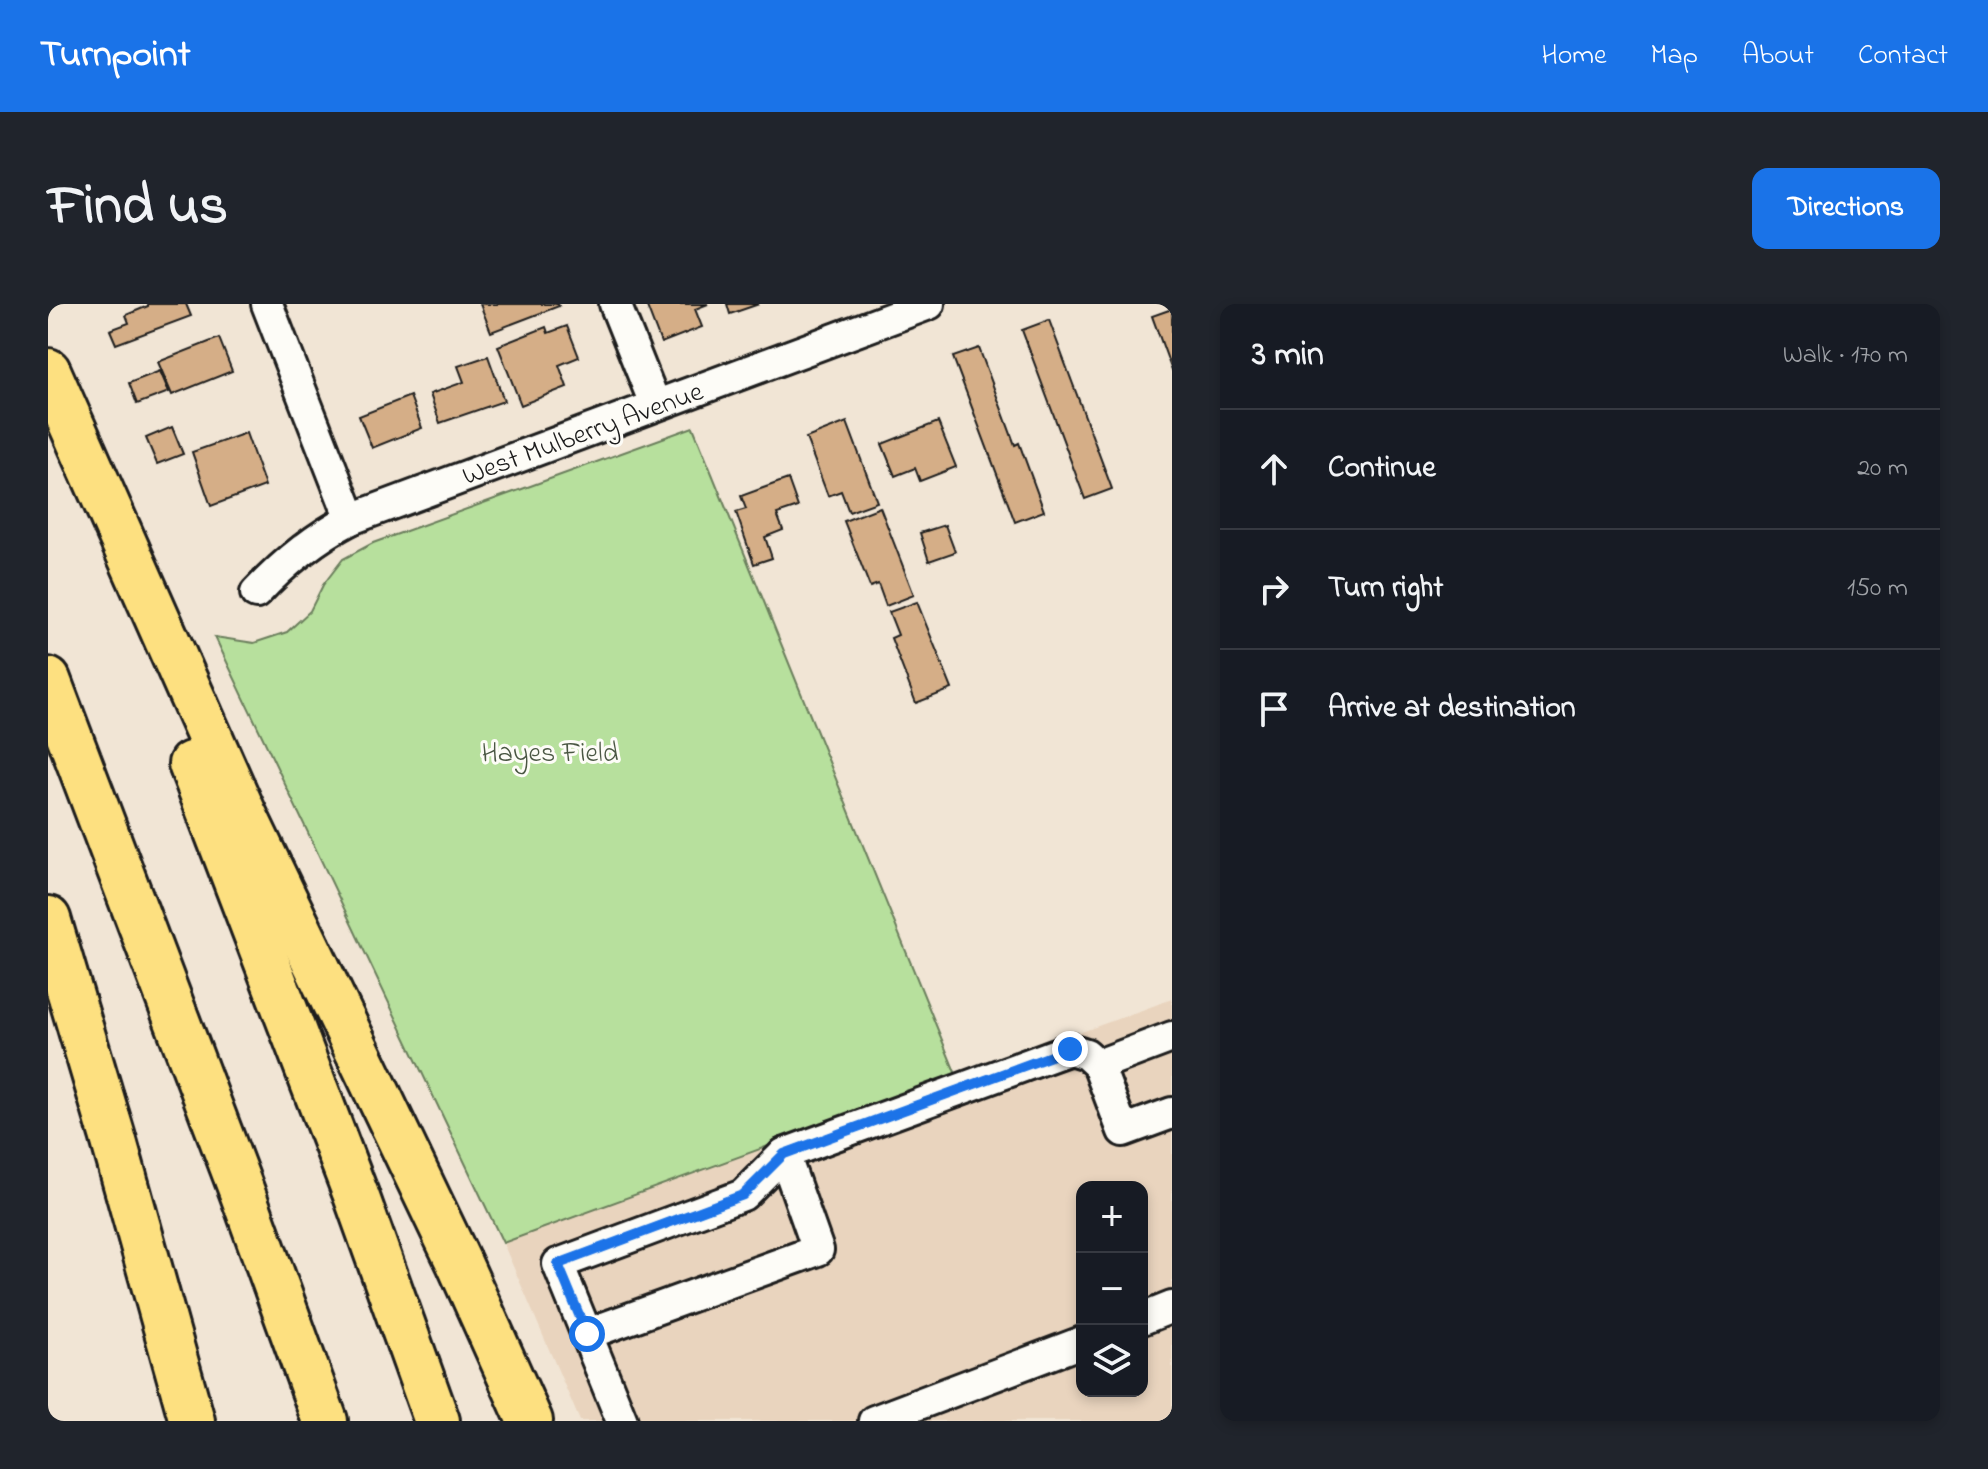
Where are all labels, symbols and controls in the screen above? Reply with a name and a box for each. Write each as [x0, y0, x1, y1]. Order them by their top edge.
text: Turnpoint [40, 28, 190, 84]
text: Home [1541, 36, 1607, 77]
text: Map [1651, 36, 1698, 77]
text: About [1742, 36, 1814, 77]
text: Contact [1858, 36, 1948, 77]
text: Find us [48, 168, 228, 249]
button: Directions [1752, 168, 1940, 249]
text: 3 min [1252, 331, 1324, 381]
text: Walk · 170 m [1783, 337, 1908, 375]
street label: West Mulberry Avenue [457, 373, 710, 498]
icon: ahead [1252, 447, 1296, 491]
text: Continue [1328, 447, 1436, 491]
text: 20 m [1857, 450, 1908, 488]
icon: right [1252, 567, 1296, 611]
text: Turn right [1328, 567, 1443, 611]
text: 150 m [1847, 570, 1908, 608]
icon: arrive [1252, 687, 1296, 731]
text: Arrive at destination [1328, 687, 1576, 731]
park label: Hayes Field [482, 734, 619, 775]
route end [1052, 1031, 1088, 1067]
map controls [1076, 1181, 1148, 1397]
button: + [1076, 1181, 1148, 1253]
button: − [1076, 1253, 1148, 1325]
route start [569, 1316, 605, 1352]
button: layers [1076, 1325, 1148, 1397]

